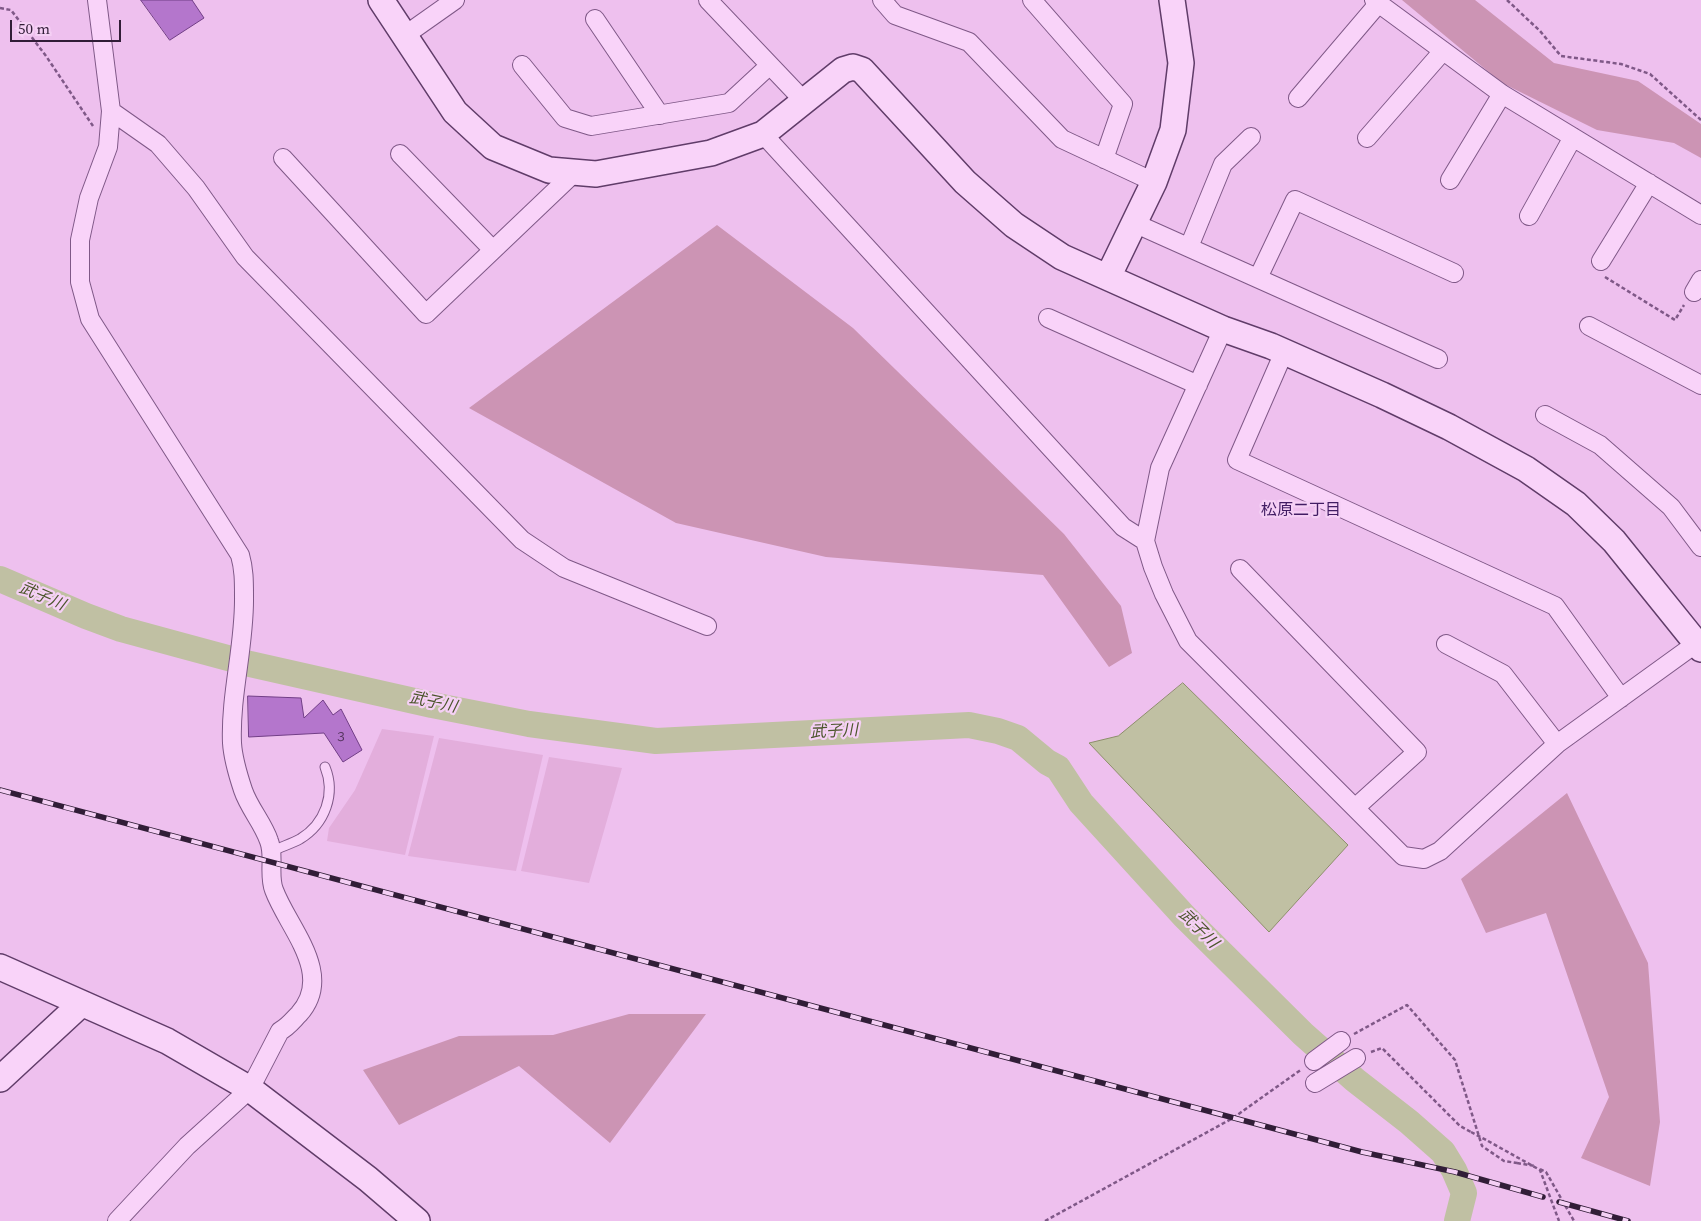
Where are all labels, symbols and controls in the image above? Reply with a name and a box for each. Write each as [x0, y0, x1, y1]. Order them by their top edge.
scale bar [12, 10, 124, 42]
text: 50 m [18, 18, 50, 39]
district label: 松原二丁目 [1261, 501, 1341, 521]
water label: 武子川 [16, 579, 68, 615]
water label: 武子川 [408, 689, 458, 717]
water label: 武子川 [810, 721, 858, 743]
house number: ３ [335, 731, 347, 745]
water label: 武子川 [1174, 905, 1222, 953]

